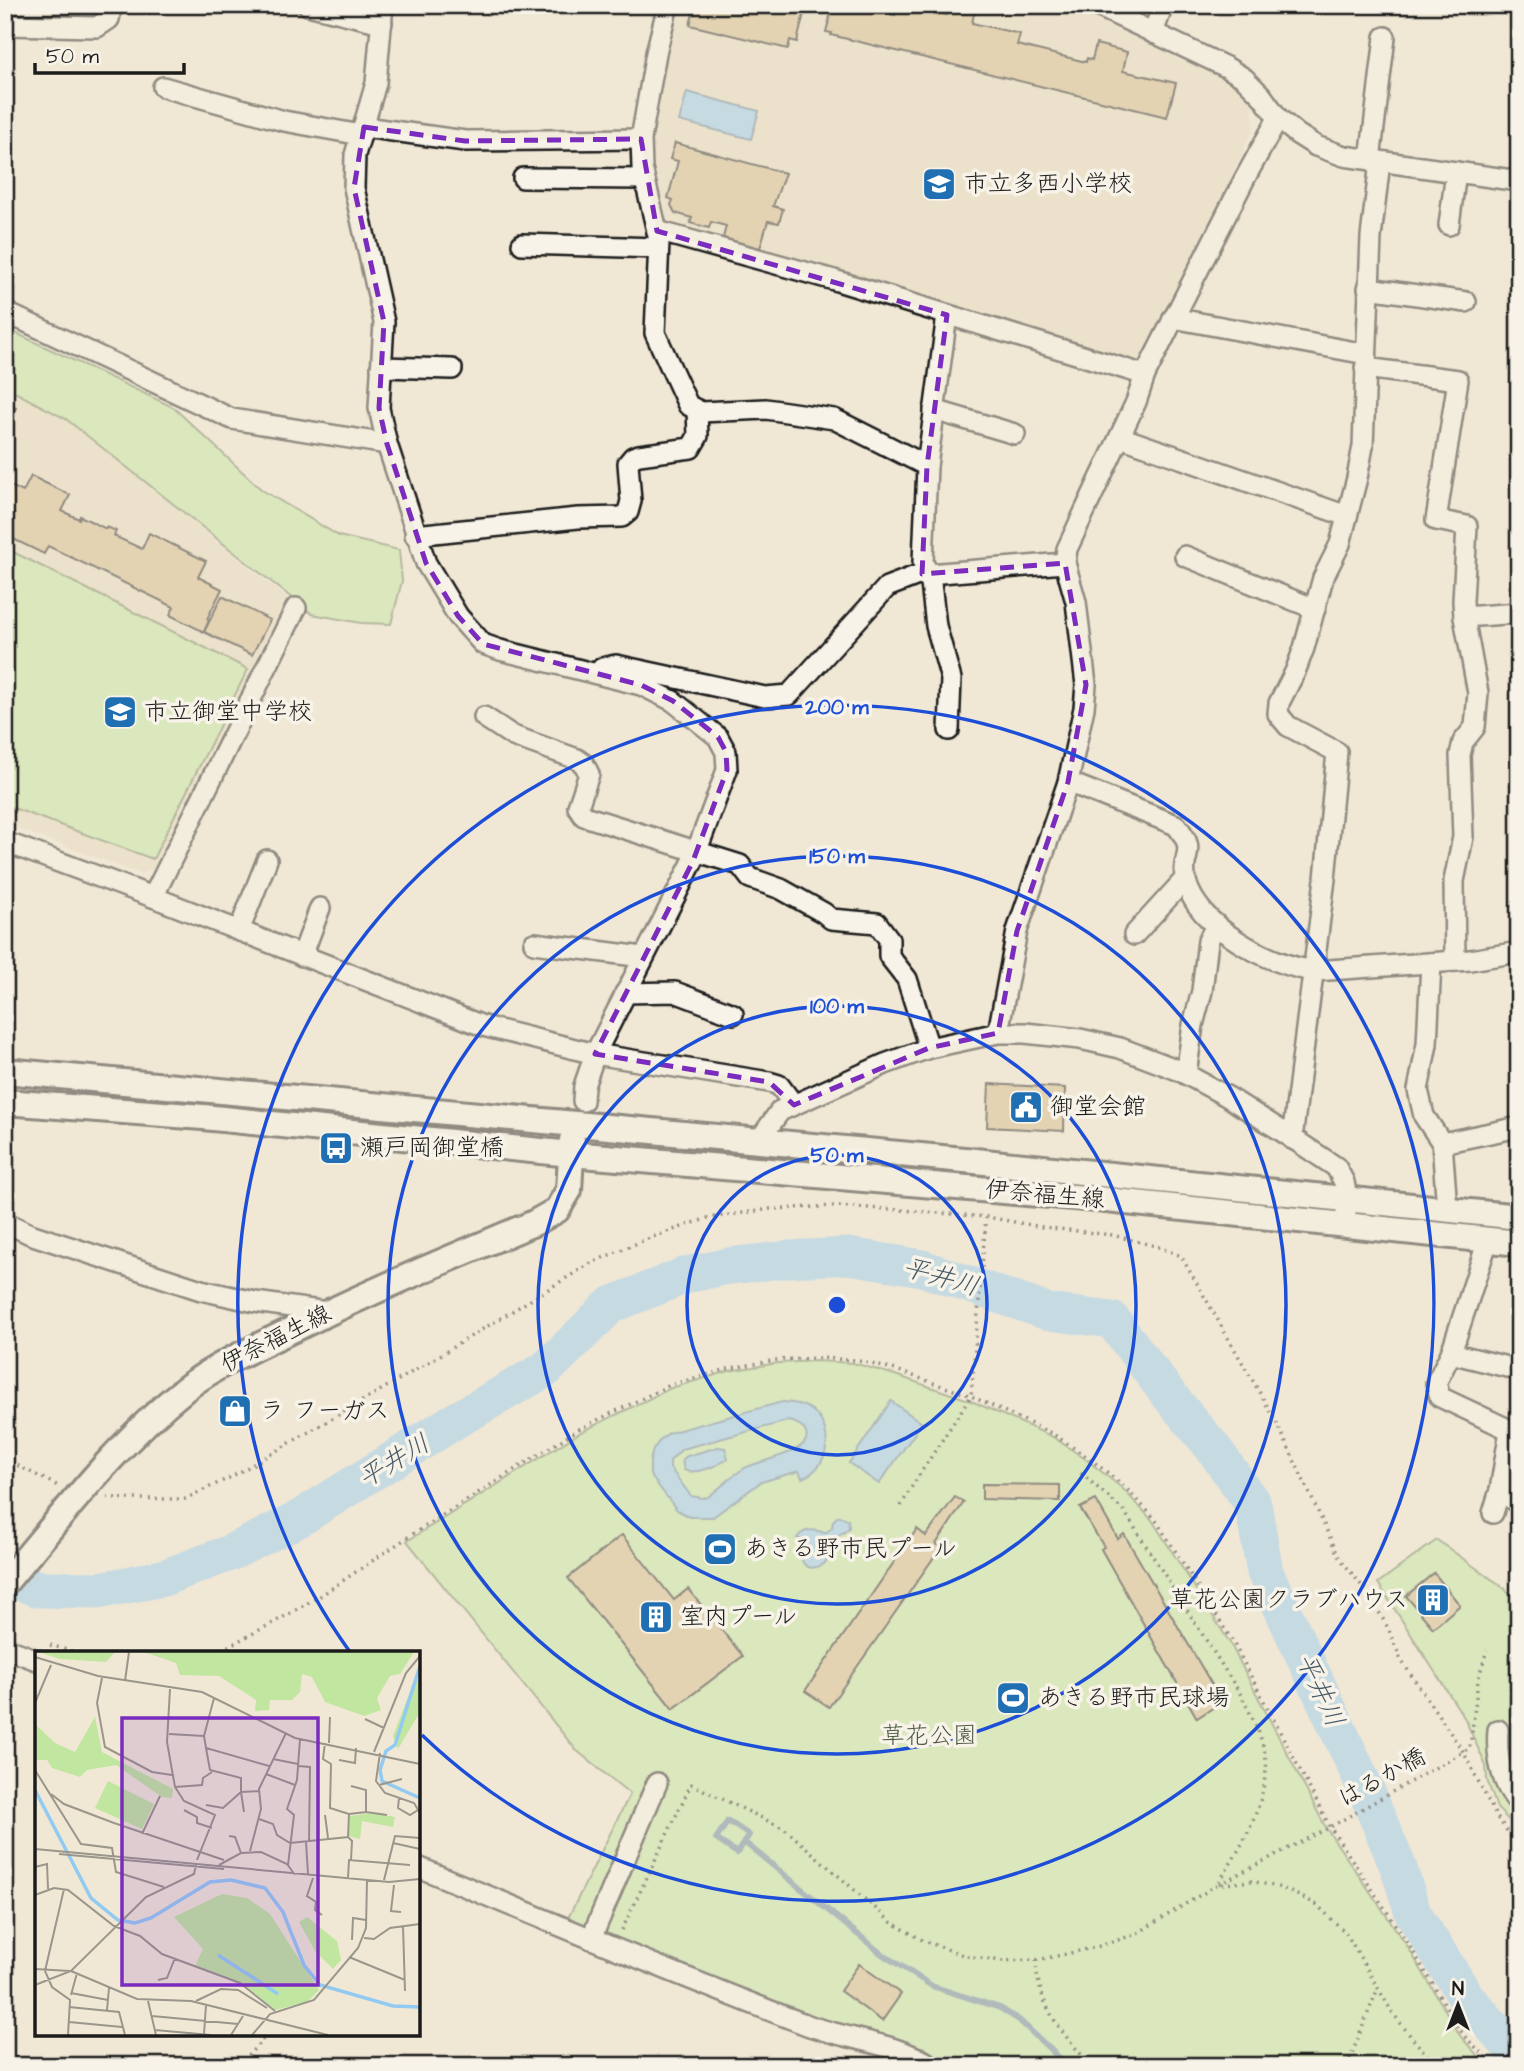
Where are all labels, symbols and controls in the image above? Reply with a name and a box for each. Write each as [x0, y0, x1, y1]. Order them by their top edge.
scale bar [35, 32, 184, 76]
text: 50 m [46, 42, 100, 71]
school or university icon: 市立多西小学校 [920, 165, 958, 203]
place label: 市立多西小学校 [964, 167, 1132, 201]
school or university icon: 市立御堂中学校 [101, 693, 139, 731]
text: 200 m [804, 693, 869, 722]
place label: 市立御堂中学校 [144, 695, 312, 729]
text: 150 m [809, 842, 865, 871]
text: 100 m [810, 992, 865, 1021]
public building icon: 御堂会館 [1007, 1088, 1045, 1126]
place label: 御堂会館 [1050, 1090, 1146, 1124]
bus stop icon: 瀬戸岡御堂橋 [317, 1129, 355, 1167]
place label: 瀬戸岡御堂橋 [360, 1131, 504, 1165]
text: 50 m [811, 1141, 864, 1170]
street label: 伊奈福生線 [984, 1173, 1106, 1217]
water label: 平井川 [899, 1249, 983, 1305]
centre of rings [825, 1293, 849, 1317]
street label: 伊奈福生線 [215, 1297, 337, 1381]
shop icon: ラ フーガス [216, 1392, 254, 1430]
place label: ラ フーガス [260, 1394, 390, 1428]
water label: 平井川 [351, 1425, 437, 1497]
sports icon: あきる野市民プール [701, 1530, 739, 1568]
place label: あきる野市民プール [744, 1532, 957, 1566]
building icon: 草花公園クラブハウス [1414, 1581, 1452, 1619]
place label: 草花公園クラブハウス [1169, 1583, 1408, 1617]
building icon: 室内プール [637, 1598, 675, 1636]
place label: 室内プール [680, 1600, 797, 1634]
water label: 平井川 [1287, 1647, 1353, 1733]
inset map [35, 1651, 420, 2036]
sports icon: あきる野市民球場 [994, 1679, 1032, 1717]
place label: あきる野市民球場 [1038, 1681, 1230, 1715]
park label: 草花公園 [881, 1719, 977, 1753]
street label: はるか橋 [1332, 1740, 1432, 1816]
north arrow [1422, 1969, 1492, 2039]
text: N [1452, 1976, 1464, 2003]

